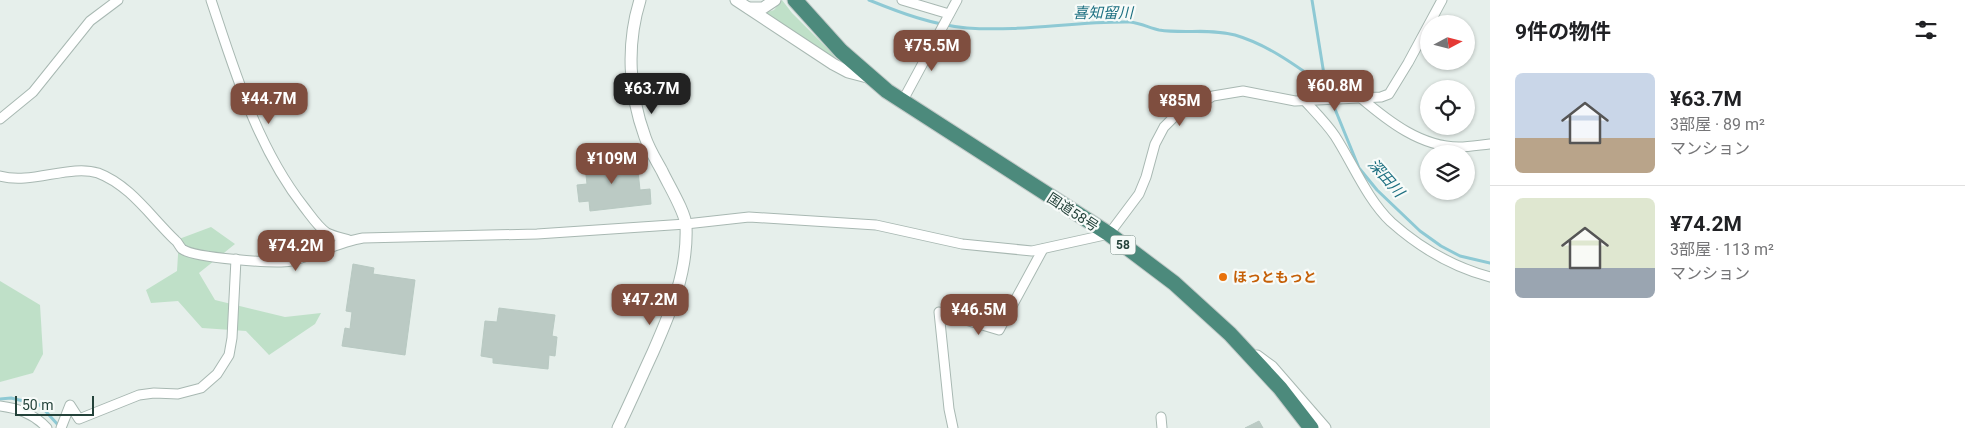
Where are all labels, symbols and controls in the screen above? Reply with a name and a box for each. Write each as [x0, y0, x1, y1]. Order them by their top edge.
water label: 喜知留川 [1073, 4, 1135, 22]
north arrow [1420, 15, 1475, 70]
map controls [1420, 15, 1475, 200]
icon: filters [1912, 16, 1940, 44]
text: 9件の物件 [1515, 20, 1611, 44]
pin: ¥75.5M [891, 30, 973, 72]
text: ¥75.5M [905, 36, 959, 55]
pin: ¥60.8M [1294, 70, 1376, 112]
pin: ¥63.7M [611, 72, 693, 115]
text: ¥60.8M [1308, 76, 1362, 95]
text: ¥63.7M [625, 79, 679, 98]
button: locate [1420, 80, 1475, 135]
pin: ¥44.7M [228, 82, 310, 125]
pin: ¥85M [1150, 84, 1210, 127]
text: ¥63.7M [1670, 87, 1742, 111]
text: ¥44.7M [242, 89, 296, 108]
text: ¥85M [1160, 91, 1200, 110]
icon: home [1555, 93, 1615, 153]
text: 3部屋 · 89 m² [1670, 115, 1765, 134]
text: マンション [1670, 139, 1750, 158]
pin: ¥109M [577, 142, 647, 185]
button: layers [1420, 145, 1475, 200]
text: ¥109M [587, 149, 637, 168]
water label: 深田川 [1364, 155, 1409, 202]
street label: 国道58号 [1044, 190, 1102, 234]
text: ¥74.2M [1670, 212, 1742, 236]
icon: home [1555, 218, 1615, 278]
pin: ¥74.2M [255, 230, 337, 272]
text: ¥74.2M [269, 236, 323, 255]
road number: 58 [1110, 236, 1136, 254]
text: 3部屋 · 113 m² [1670, 240, 1774, 259]
text: マンション [1670, 264, 1750, 283]
place label: ほっともっと [1233, 269, 1317, 285]
marker: ほっともっと [1217, 271, 1229, 283]
pin: ¥47.2M [609, 284, 691, 326]
text: ¥47.2M [623, 290, 677, 309]
pin: ¥46.5M [938, 294, 1020, 336]
text: ¥46.5M [952, 300, 1006, 319]
scale bar [15, 393, 94, 416]
text: 50 m [22, 397, 54, 413]

